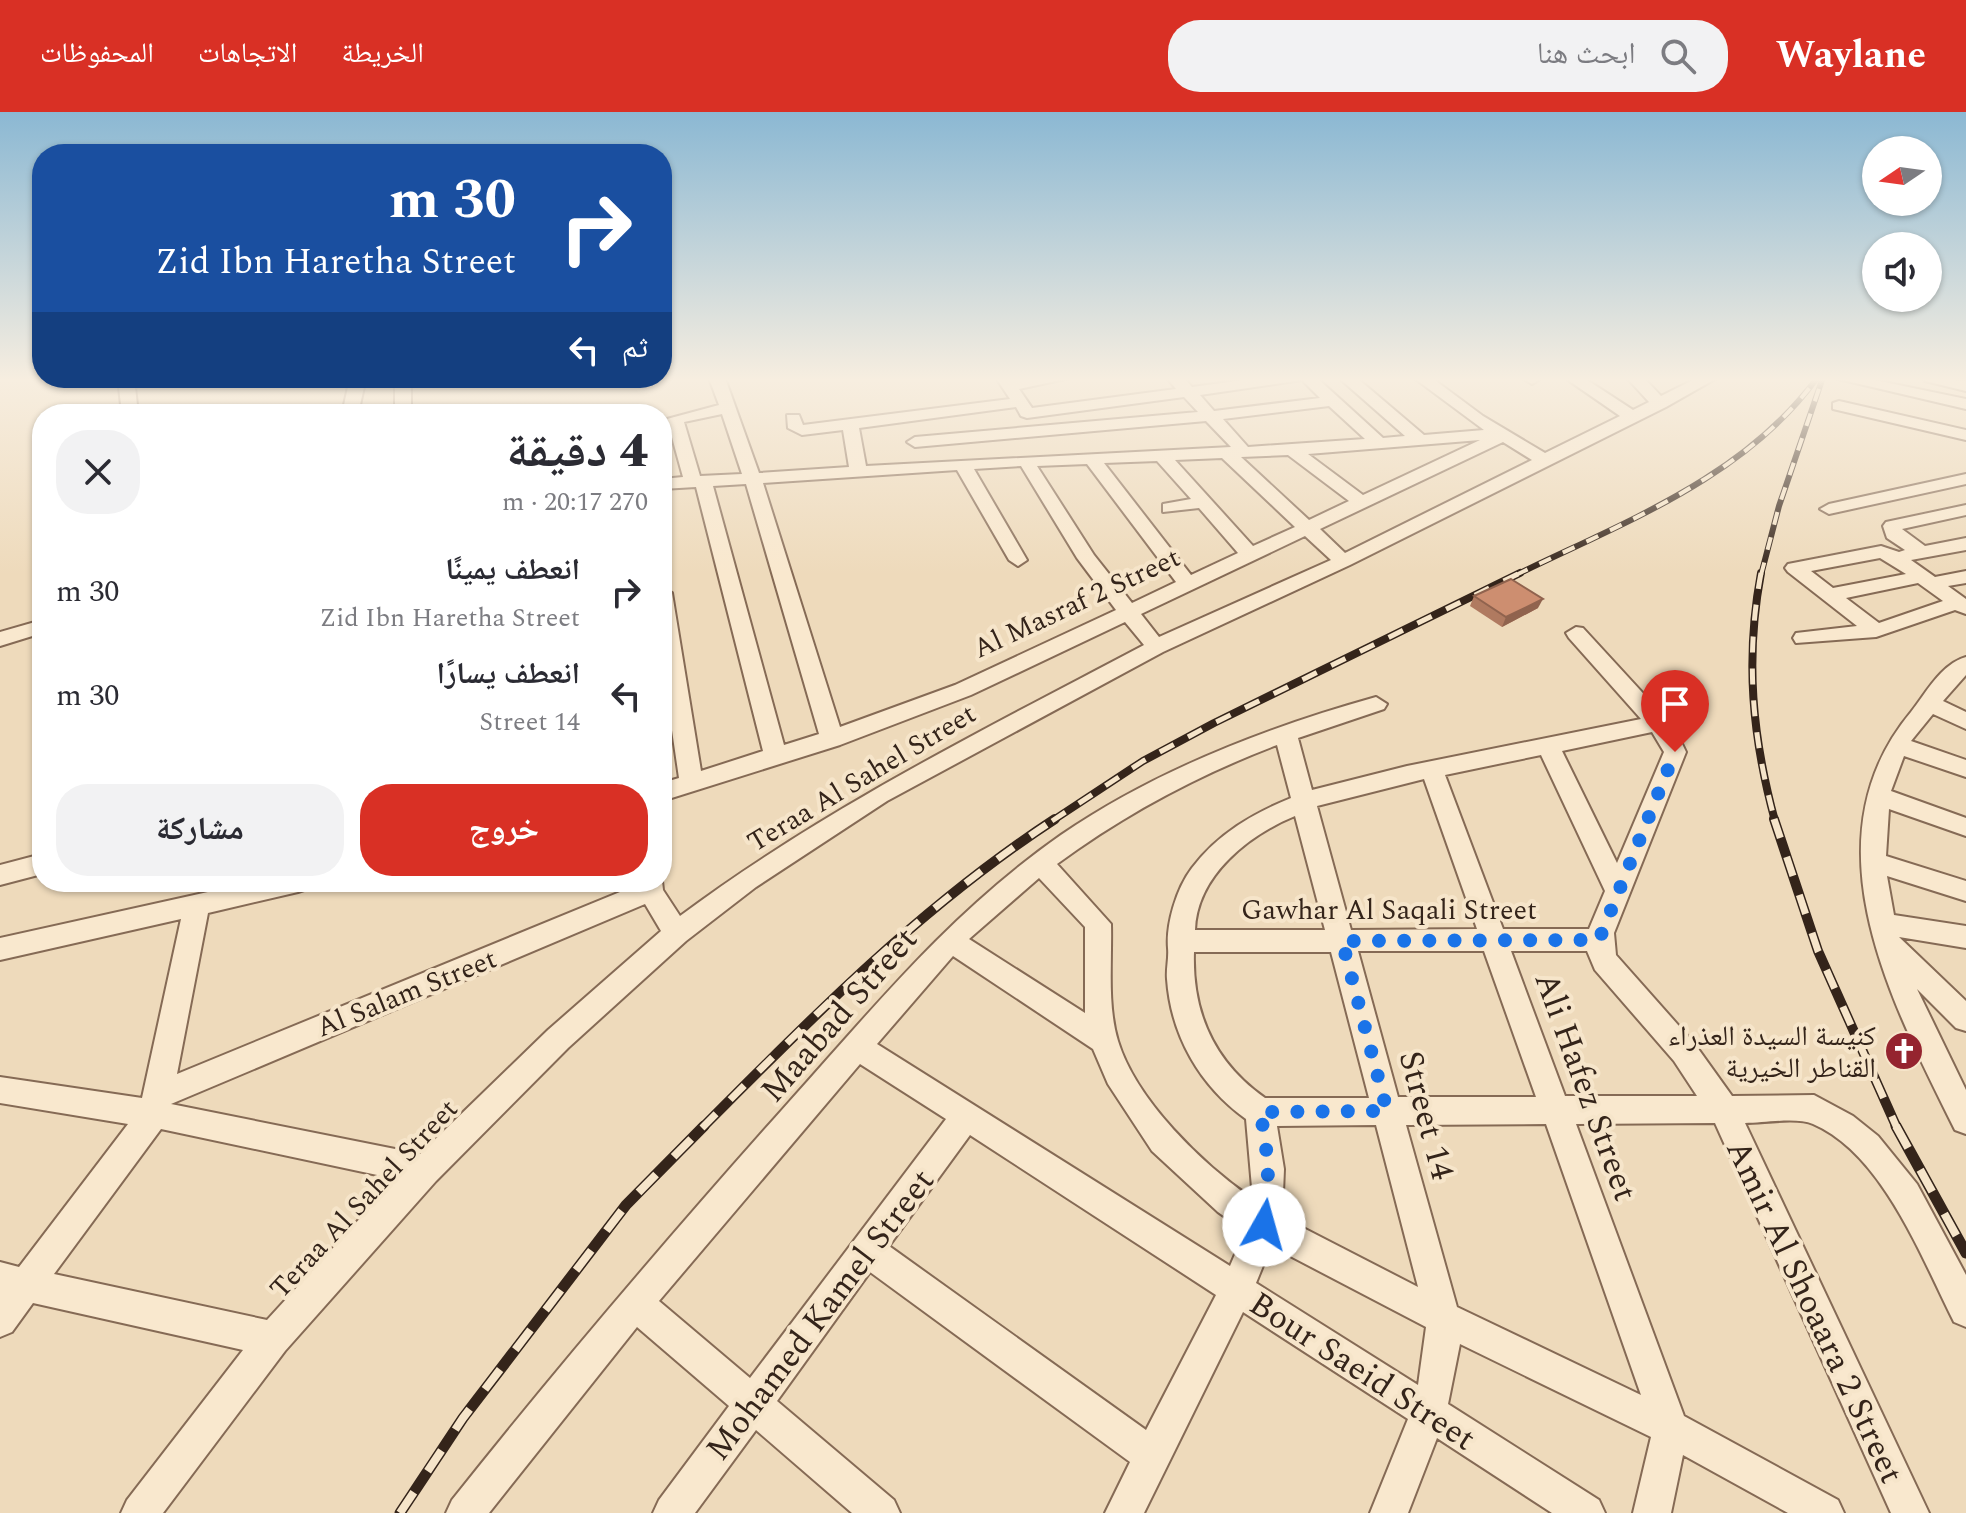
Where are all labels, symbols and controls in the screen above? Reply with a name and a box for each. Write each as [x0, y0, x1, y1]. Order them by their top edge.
search box [1168, 20, 1728, 92]
text: Waylane [1776, 27, 1926, 85]
text: ابحث هنا [1537, 31, 1636, 77]
text: المحفوظات [40, 32, 154, 75]
text: الاتجاهات [198, 32, 297, 75]
text: الخريطة [341, 32, 424, 75]
icon: search [1656, 34, 1700, 78]
north arrow [1862, 136, 1942, 216]
map controls [1862, 136, 1942, 312]
text: 30 m [389, 158, 516, 243]
icon: right [544, 176, 648, 280]
button: sound [1862, 232, 1942, 312]
text: Zid Ibn Haretha Street [155, 235, 516, 290]
text: ثم [622, 325, 648, 371]
icon: left [562, 328, 606, 372]
text: 4 دقيقة [506, 415, 648, 488]
button: close [56, 430, 140, 514]
text: 270 m · 20:17 [502, 482, 648, 522]
street label: Al Masraf 2 Street [966, 536, 1188, 670]
text: انعطف يمينًا [445, 547, 580, 593]
text: 30 m [56, 569, 119, 615]
icon: right [604, 570, 648, 614]
text: Zid Ibn Haretha Street [319, 598, 580, 638]
text: انعطف يسارًا [436, 651, 580, 697]
pin [1641, 670, 1709, 752]
text: 30 m [56, 673, 119, 719]
icon: left [604, 674, 648, 718]
icon: arrive [1653, 682, 1697, 726]
street label: Teraa Al Sahel Street [739, 693, 984, 864]
text: Street 14 [479, 702, 580, 742]
button: مشاركة [56, 784, 344, 876]
button: خروج [360, 784, 648, 876]
street label: Gawhar Al Saqali Street [1241, 889, 1537, 932]
street label: Maabad Street [748, 916, 931, 1115]
street label: Al Salam Street [310, 938, 503, 1049]
street label: Ali Hafez Street [1520, 965, 1651, 1208]
place label: كنيسة السيدة العذراء القناطر الخيرية [1668, 1015, 1876, 1090]
church icon: كنيسة السيدة العذراء القناطر الخيرية [1883, 1030, 1925, 1072]
street label: Street 14 [1384, 1045, 1468, 1186]
street label: Teraa Al Sahel Street [260, 1089, 469, 1309]
street label: Amir Al Shoaara 2 Street [1712, 1131, 1917, 1492]
street label: Mohamed Kamel Street [693, 1158, 948, 1472]
position arrow [1222, 1183, 1306, 1267]
street label: Bour Saeid Street [1238, 1279, 1486, 1465]

